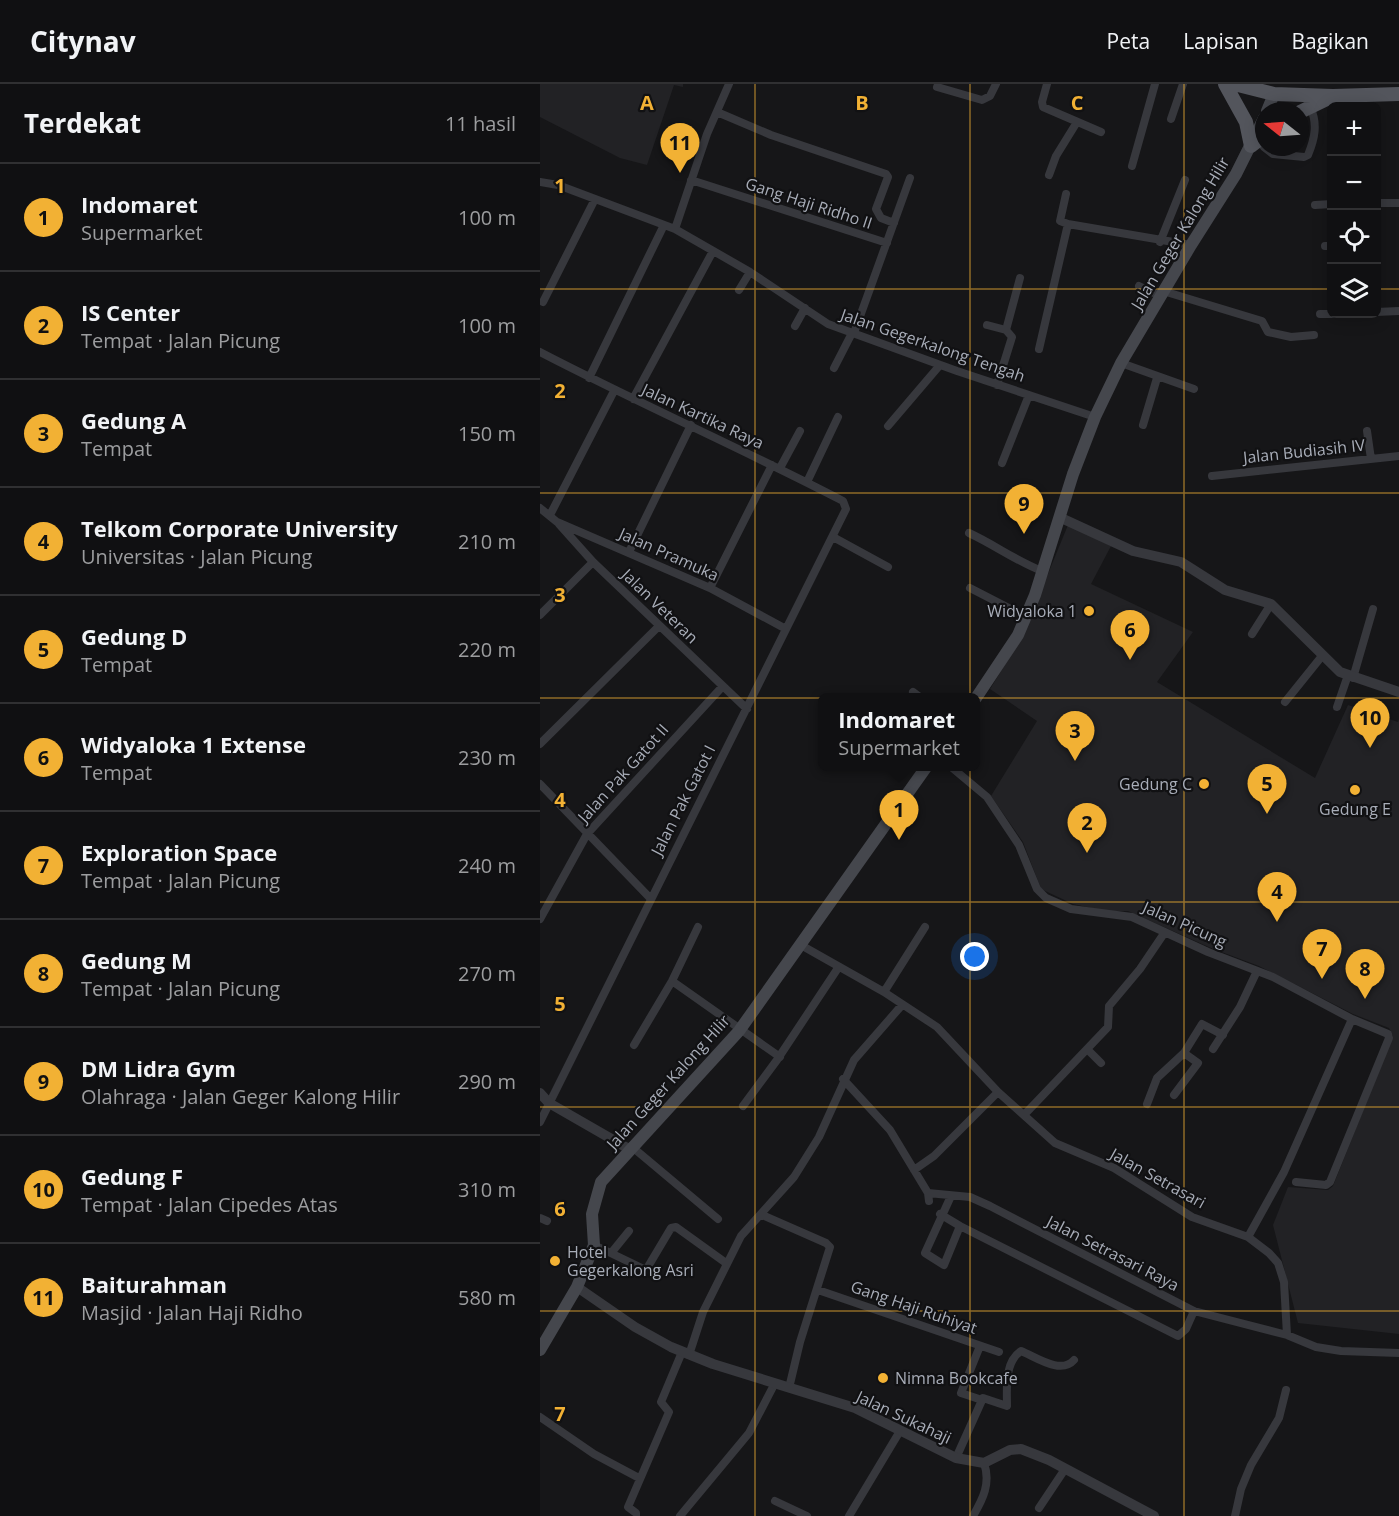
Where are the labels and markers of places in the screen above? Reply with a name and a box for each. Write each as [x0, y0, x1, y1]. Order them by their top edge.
pin: 11 [660, 124, 700, 173]
pin: 9 [1004, 484, 1044, 534]
place label: Widyaloka 1 [987, 600, 1077, 622]
marker: Widyaloka 1 [1082, 604, 1096, 618]
pin: 6 [1110, 610, 1150, 660]
pin: 10 [1350, 698, 1390, 748]
pin: 3 [1056, 712, 1094, 761]
pin: 5 [1248, 764, 1286, 814]
place label: Gedung C [1119, 773, 1192, 795]
marker: Gedung C [1197, 777, 1211, 791]
marker: Gedung E [1348, 783, 1362, 797]
pin: 1 [880, 790, 918, 840]
place label: Gedung E [1319, 798, 1391, 820]
pin: 2 [1068, 804, 1106, 853]
pin: 4 [1258, 872, 1296, 922]
pin: 7 [1302, 930, 1342, 979]
pin: 8 [1346, 950, 1384, 999]
place label: Hotel Gegerkalong Asri [567, 1241, 694, 1281]
marker: Hotel Gegerkalong Asri [548, 1254, 562, 1268]
place label: Nimna Bookcafe [895, 1367, 1018, 1389]
marker: Nimna Bookcafe [876, 1371, 890, 1385]

